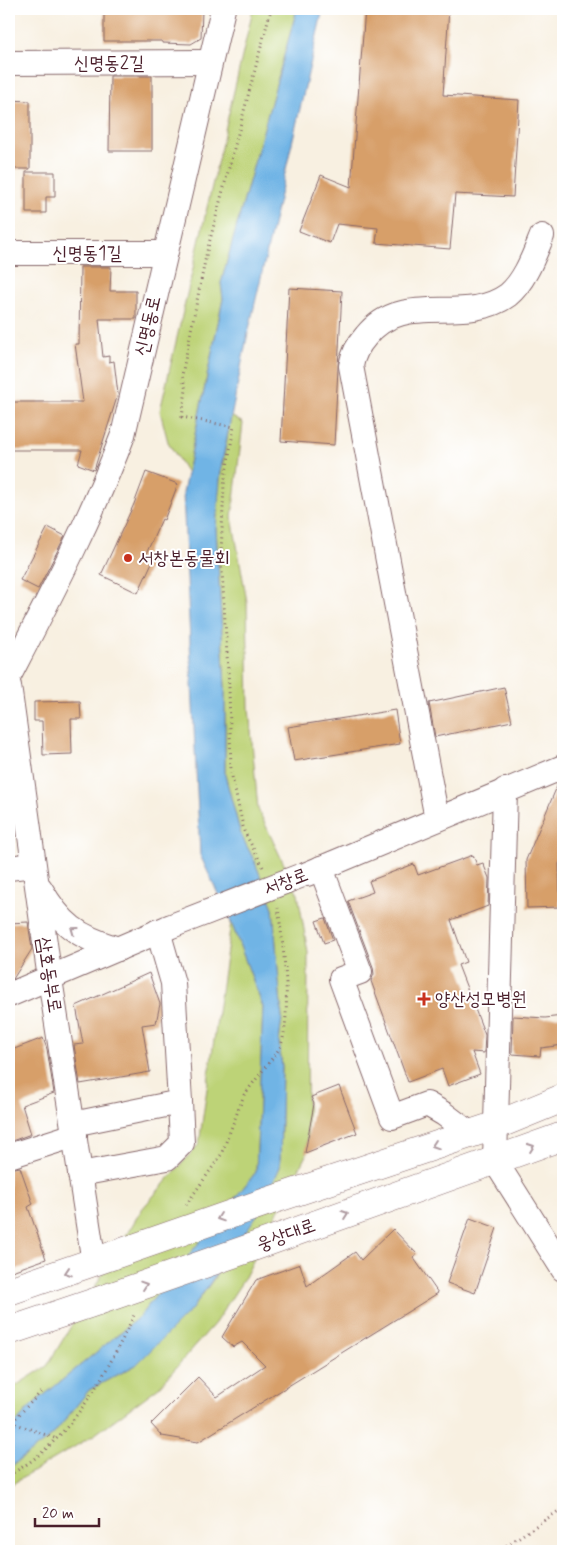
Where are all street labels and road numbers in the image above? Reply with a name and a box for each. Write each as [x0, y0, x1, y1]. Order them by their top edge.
street label: 신명동2길 [74, 51, 144, 76]
street label: 신명동1길 [52, 241, 122, 266]
street label: 신명동로 [129, 293, 167, 359]
street label: 서창로 [260, 862, 312, 902]
street label: 삼호동부로 [31, 935, 67, 1015]
street label: 웅상대로 [253, 1213, 319, 1257]

